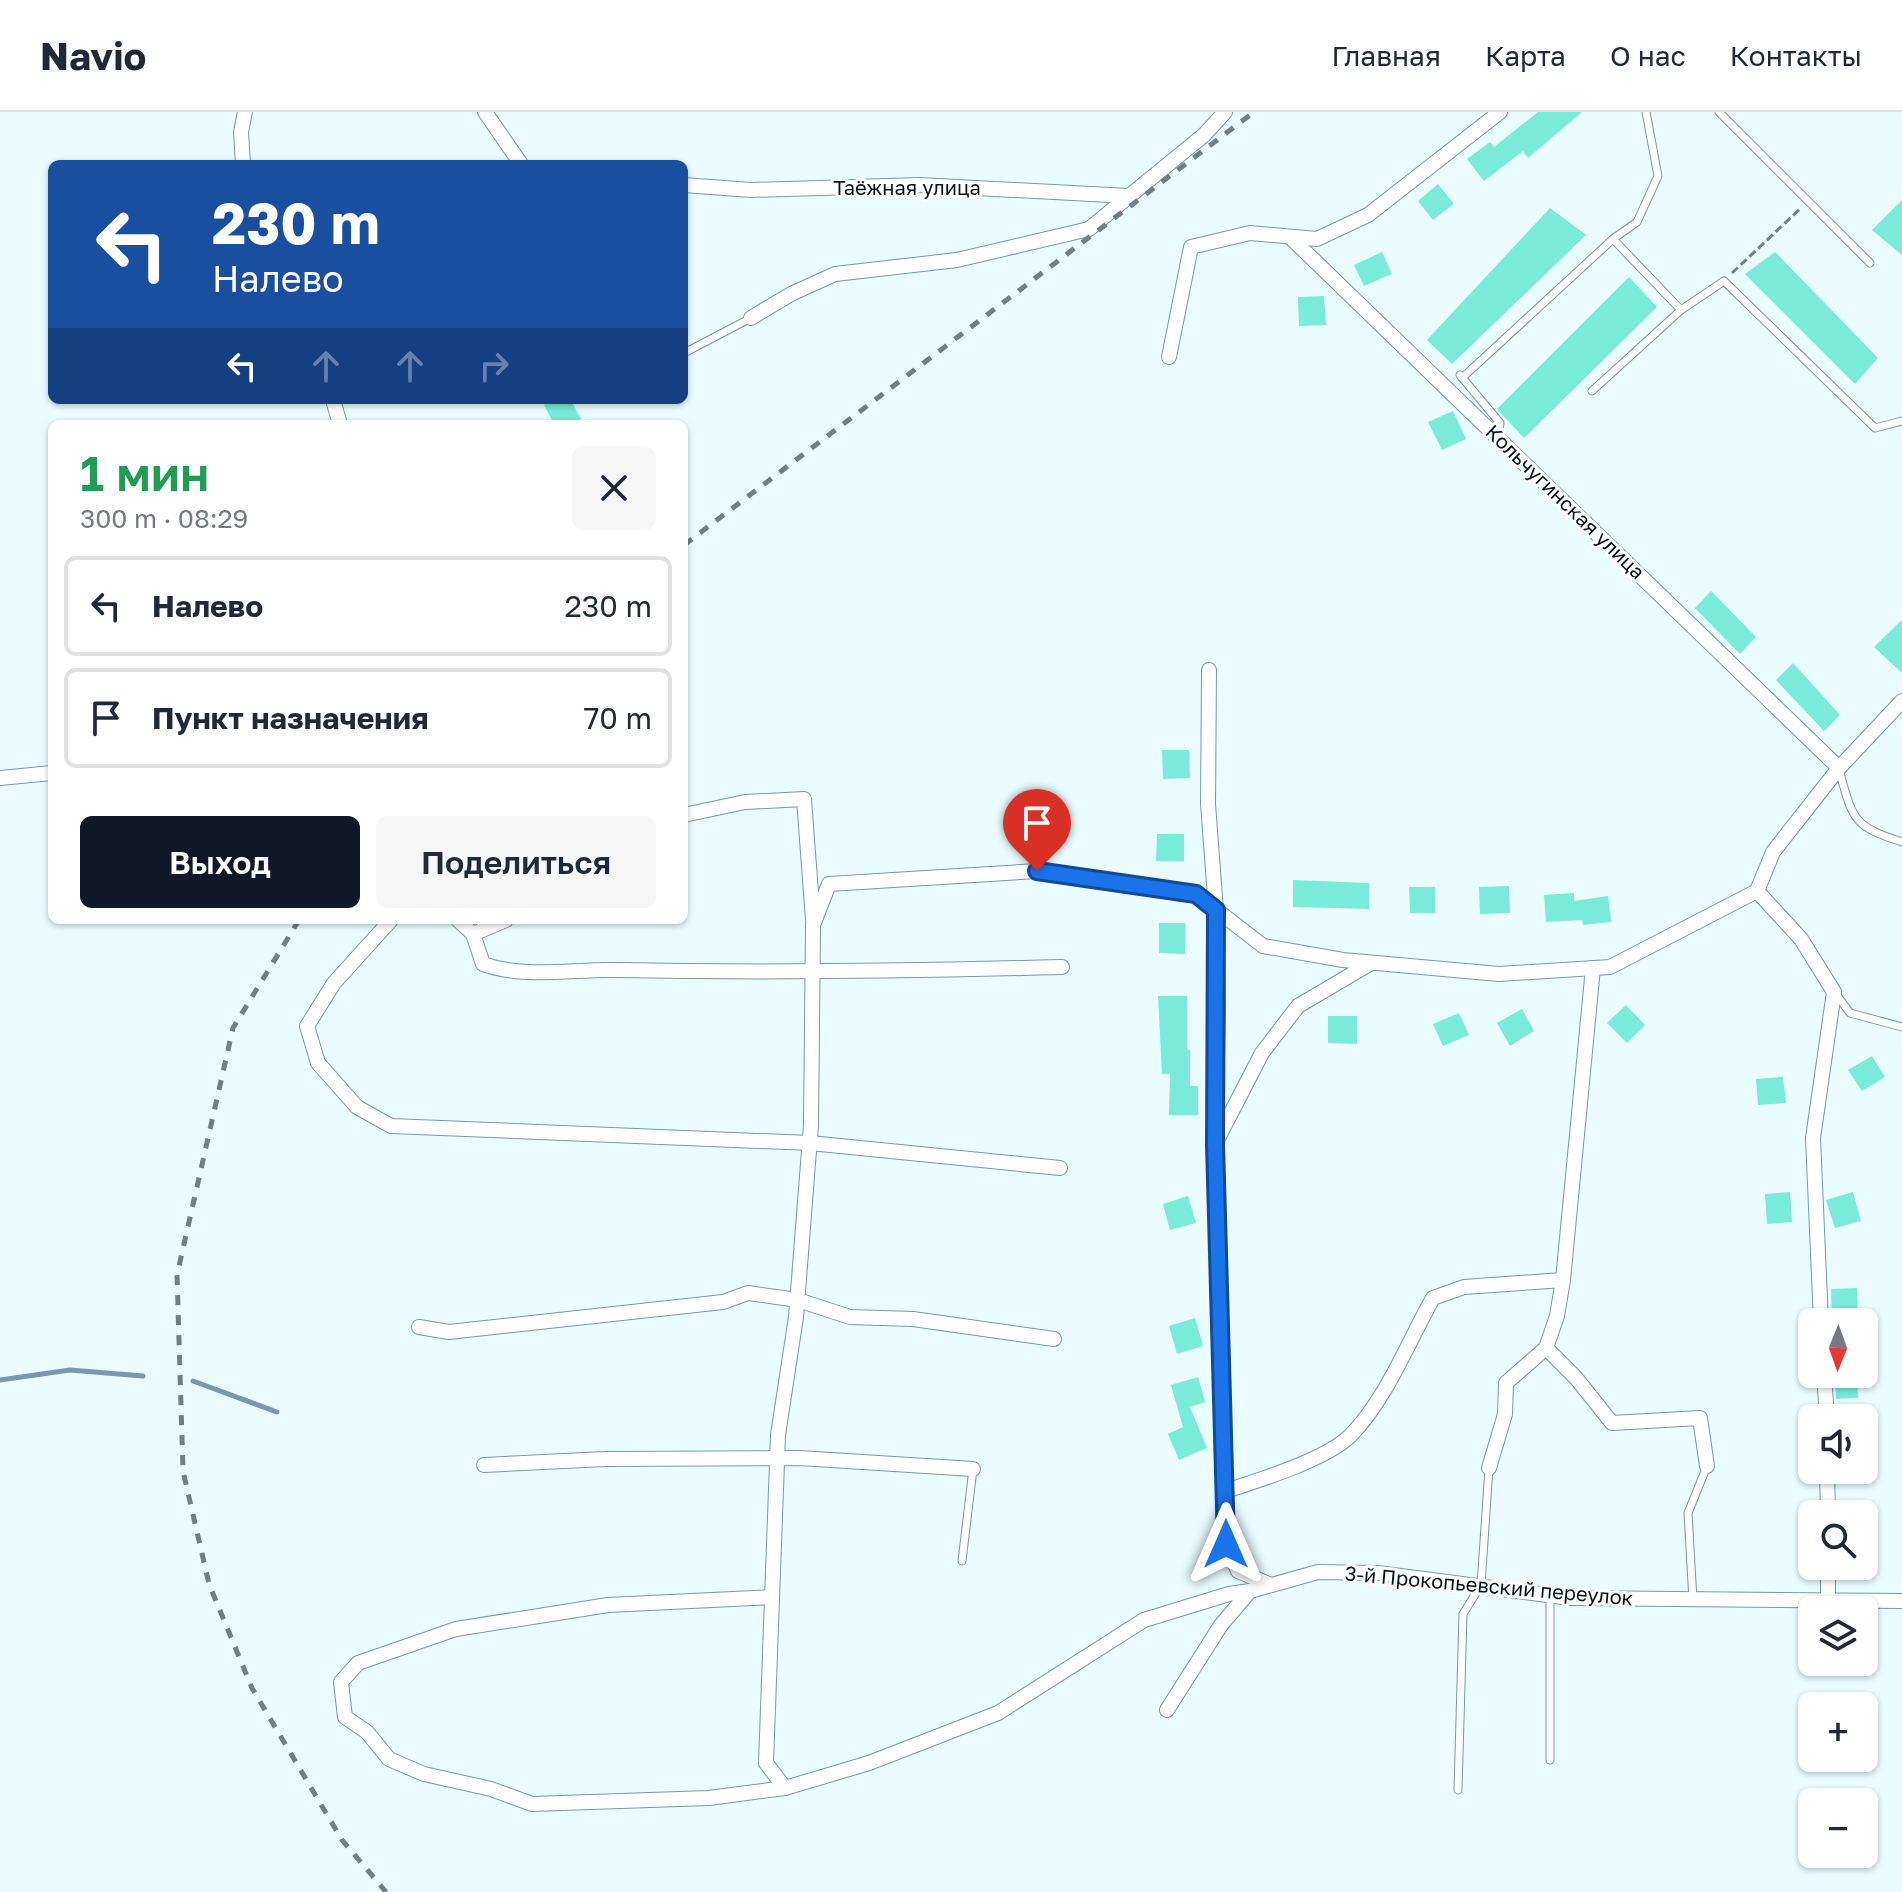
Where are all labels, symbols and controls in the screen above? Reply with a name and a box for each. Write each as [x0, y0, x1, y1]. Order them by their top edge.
text: Navio [40, 33, 146, 78]
text: Главная [1331, 39, 1441, 72]
text: Карта [1485, 39, 1566, 72]
text: О нас [1610, 39, 1686, 72]
text: Контакты [1730, 39, 1862, 72]
street label: Таёжная улица [833, 175, 981, 199]
text: 230 m [212, 189, 380, 256]
icon: left [80, 192, 184, 296]
text: Налево [212, 257, 344, 300]
icon: left [220, 344, 264, 388]
icon: ahead [304, 344, 348, 388]
icon: ahead [388, 344, 432, 388]
icon: right [472, 344, 516, 388]
street label: Кольчугинская улица [1481, 419, 1650, 584]
text: 1 мин [80, 444, 209, 502]
button: close [572, 446, 656, 530]
text: 300 m · 08:29 [80, 503, 248, 534]
icon: left [84, 584, 128, 628]
text: Налево [152, 588, 263, 624]
text: 230 m [564, 588, 652, 624]
icon: arrive [84, 696, 128, 740]
text: Пункт назначения [152, 700, 429, 736]
text: 70 m [583, 700, 652, 736]
pin [1003, 789, 1071, 871]
icon: arrive [1015, 801, 1059, 845]
button: Выход [80, 816, 360, 908]
button: Поделиться [376, 816, 656, 908]
north arrow [1798, 1308, 1878, 1388]
map controls [1798, 1308, 1878, 1868]
button: sound [1798, 1404, 1878, 1484]
button: search [1798, 1500, 1878, 1580]
position arrow [1184, 1502, 1268, 1586]
street label: 3-й Прокопьевский переулок [1344, 1560, 1634, 1610]
button: layers [1798, 1596, 1878, 1676]
button: + [1798, 1692, 1878, 1772]
button: − [1798, 1788, 1878, 1868]

